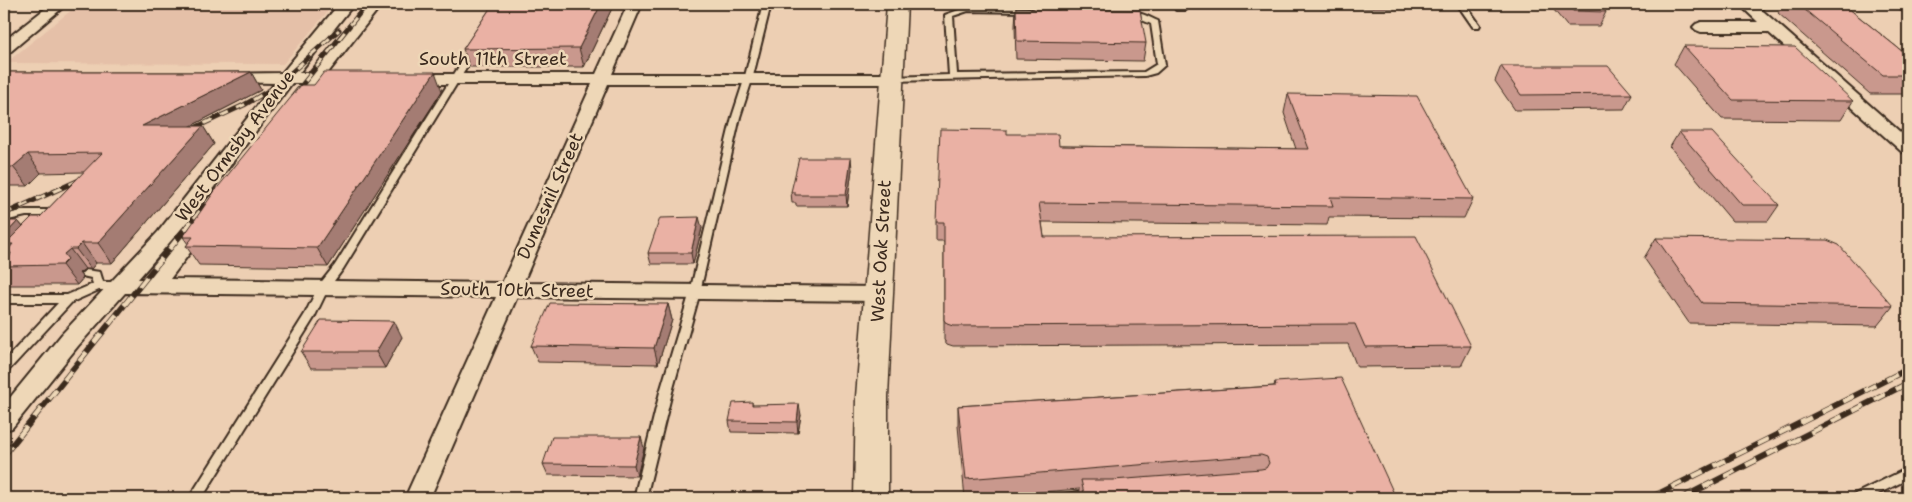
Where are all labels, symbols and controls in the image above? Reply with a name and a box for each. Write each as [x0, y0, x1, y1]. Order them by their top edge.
street label: South 11th Street [419, 47, 567, 71]
street label: West Ormsby Avenue [170, 65, 300, 227]
street label: Dumesnil Street [511, 129, 589, 263]
street label: West Oak Street [865, 179, 897, 323]
street label: South 10th Street [440, 277, 594, 303]

